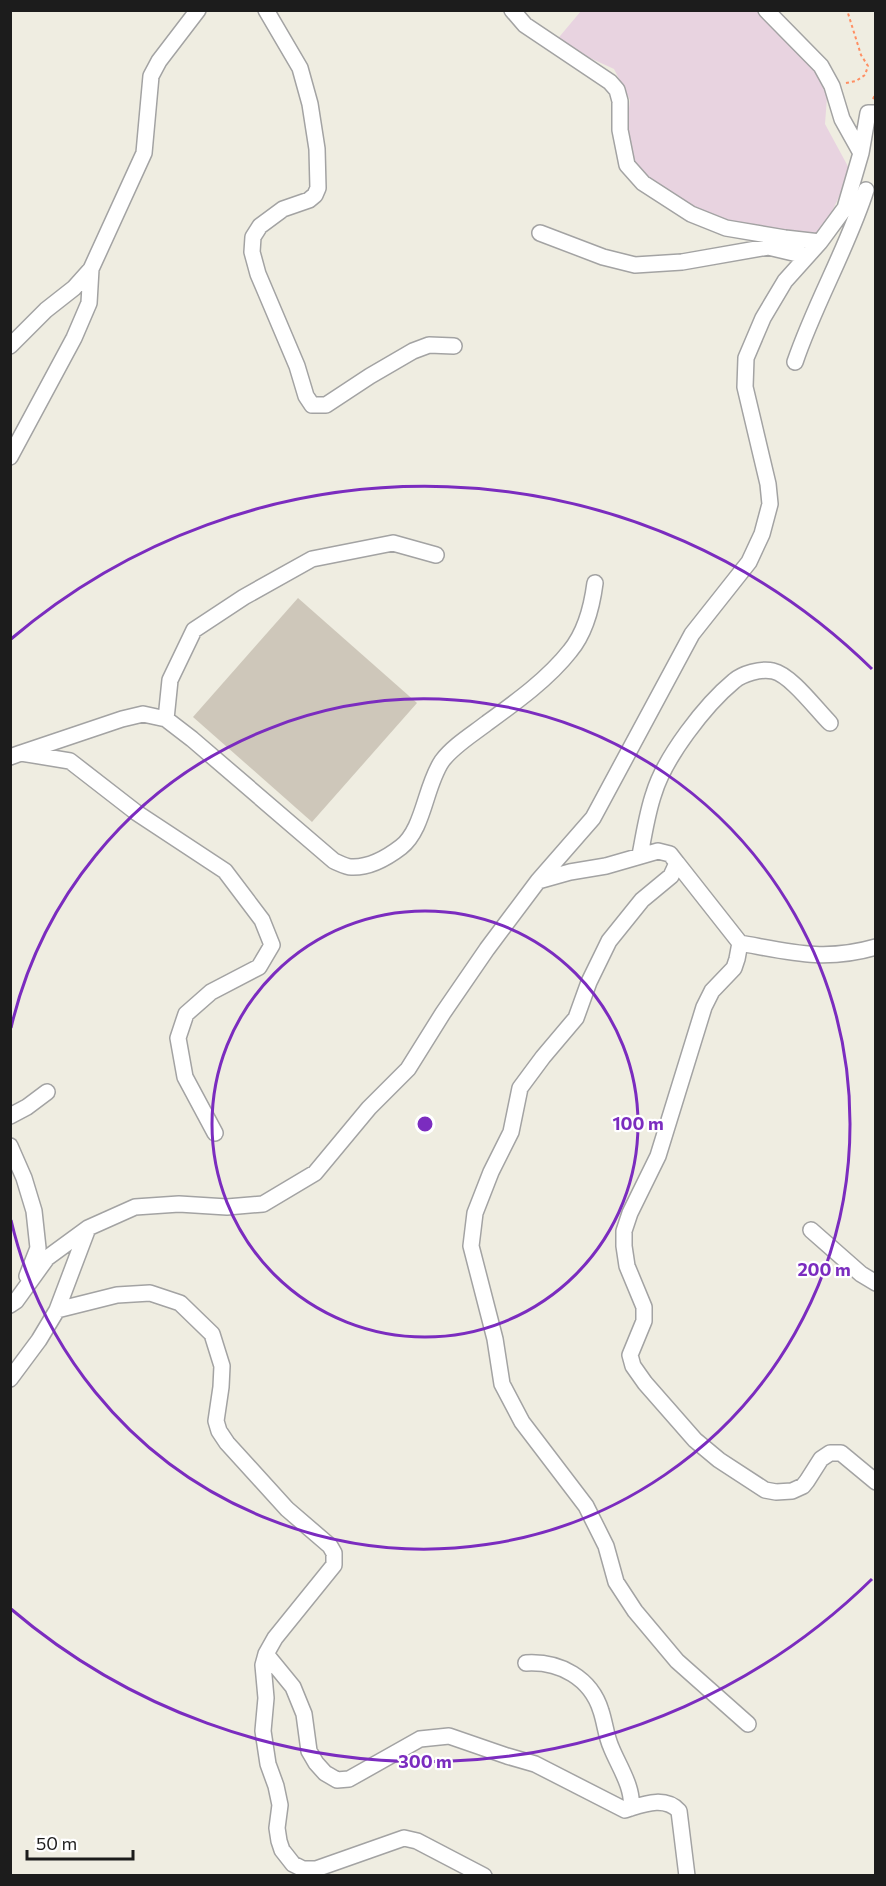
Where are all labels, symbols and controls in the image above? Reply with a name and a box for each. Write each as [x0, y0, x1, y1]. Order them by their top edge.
text: 100 m [612, 1112, 664, 1134]
centre of rings [415, 1114, 435, 1134]
text: 200 m [797, 1258, 851, 1280]
text: 300 m [398, 1750, 452, 1772]
scale bar [27, 1823, 134, 1861]
text: 50 m [36, 1832, 77, 1854]

